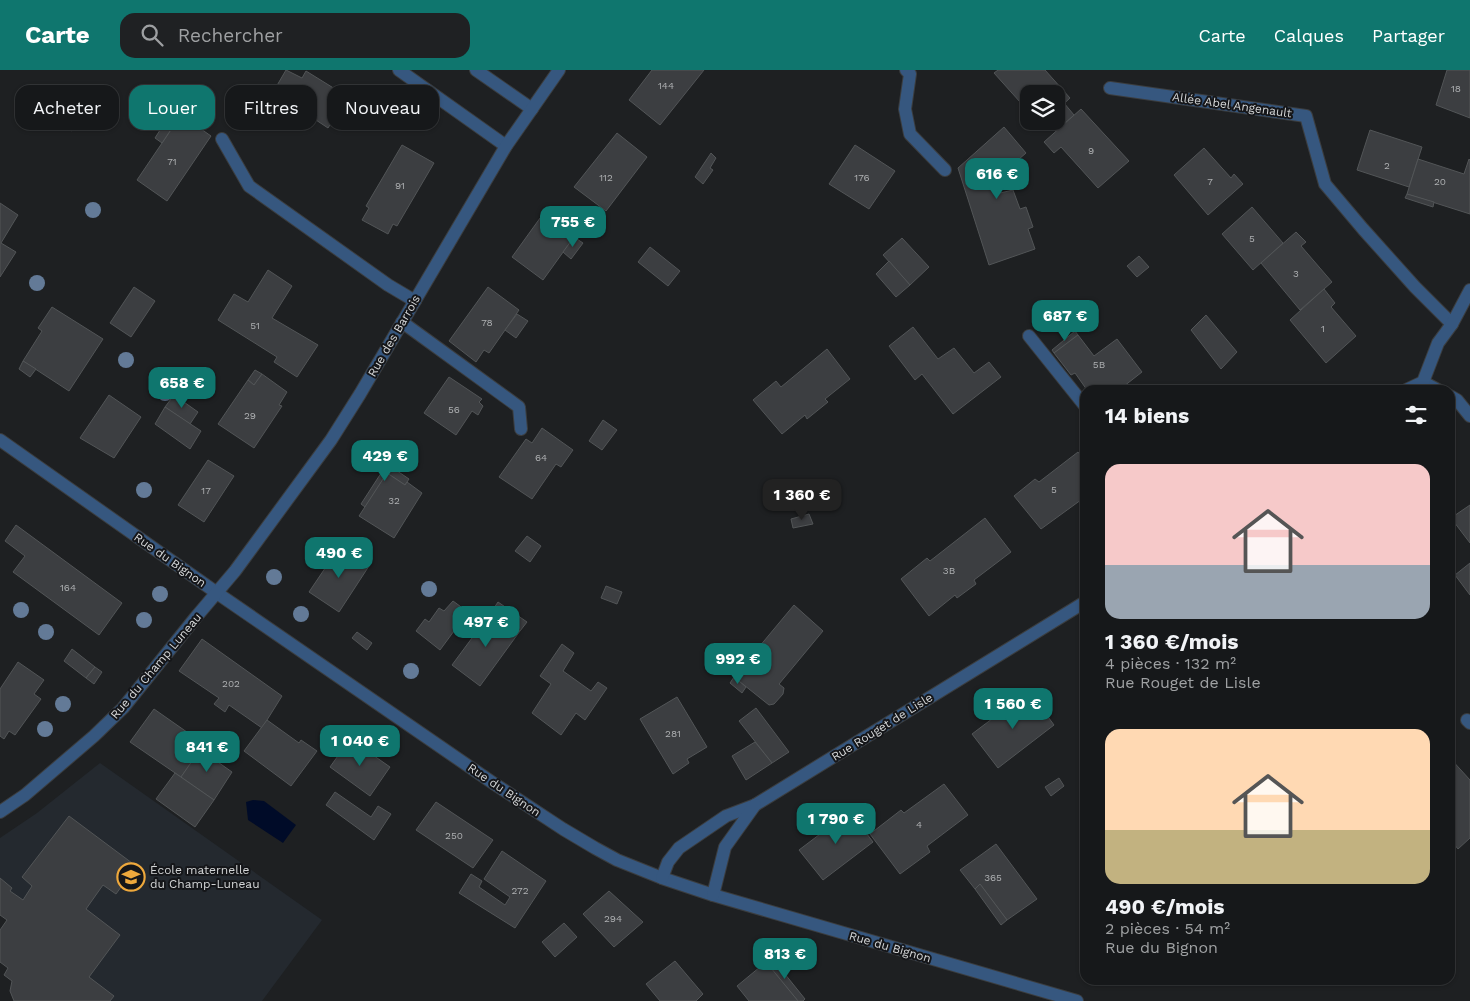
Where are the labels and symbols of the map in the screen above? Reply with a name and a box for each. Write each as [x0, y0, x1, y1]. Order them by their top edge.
house number: 144 [658, 80, 674, 91]
house number: 18 [1451, 83, 1461, 94]
street label: Allée Abel Angenault [1171, 90, 1293, 120]
house number: 9 [1088, 145, 1094, 156]
house number: 71 [167, 156, 177, 167]
pin: 616 € [962, 158, 1032, 200]
house number: 2 [1384, 160, 1390, 171]
house number: 112 [599, 172, 613, 183]
house number: 176 [854, 172, 870, 183]
house number: 7 [1207, 176, 1213, 187]
house number: 20 [1434, 176, 1446, 187]
house number: 91 [395, 180, 405, 191]
pin: 755 € [538, 206, 608, 248]
house number: 5 [1249, 233, 1255, 244]
house number: 3 [1293, 268, 1299, 279]
street label: Rue des Barrois [365, 293, 423, 379]
pin: 687 € [1030, 300, 1100, 342]
house number: 78 [481, 317, 493, 328]
house number: 51 [250, 320, 260, 331]
house number: 1 [1321, 323, 1325, 334]
house number: 5B [1093, 359, 1105, 370]
pin: 658 € [147, 366, 217, 409]
house number: 56 [448, 404, 460, 415]
house number: 29 [244, 410, 256, 421]
pin: 429 € [350, 440, 420, 482]
house number: 64 [535, 452, 547, 463]
pin: 1 360 € [756, 478, 848, 521]
house number: 5 [1051, 484, 1057, 495]
house number: 17 [201, 485, 211, 496]
house number: 32 [388, 495, 400, 506]
street label: Rue du Bignon [131, 530, 209, 590]
pin: 490 € [304, 536, 374, 579]
house number: 3B [943, 565, 955, 576]
house number: 164 [60, 582, 76, 593]
pin: 497 € [451, 606, 521, 648]
street label: Rue du Champ Luneau [108, 610, 204, 722]
pin: 992 € [703, 642, 773, 685]
house number: 202 [222, 678, 240, 689]
pin: 1 560 € [967, 688, 1059, 730]
street label: Rue Rouget de Lisle [829, 690, 935, 764]
pin: 1 040 € [314, 724, 406, 767]
house number: 281 [665, 728, 681, 739]
pin: 841 € [172, 730, 242, 773]
street label: Rue du Bignon [465, 760, 543, 820]
pin: 1 790 € [790, 802, 882, 845]
house number: 4 [916, 819, 922, 830]
house number: 250 [445, 830, 463, 841]
school or university icon: École maternelle du Champ-Luneau [116, 862, 146, 892]
place label: École maternelle du Champ-Luneau [150, 863, 260, 891]
house number: 365 [984, 872, 1002, 883]
house number: 272 [511, 885, 529, 896]
house number: 294 [604, 913, 622, 924]
street label: Rue du Bignon [847, 929, 933, 965]
pin: 813 € [750, 938, 820, 980]

